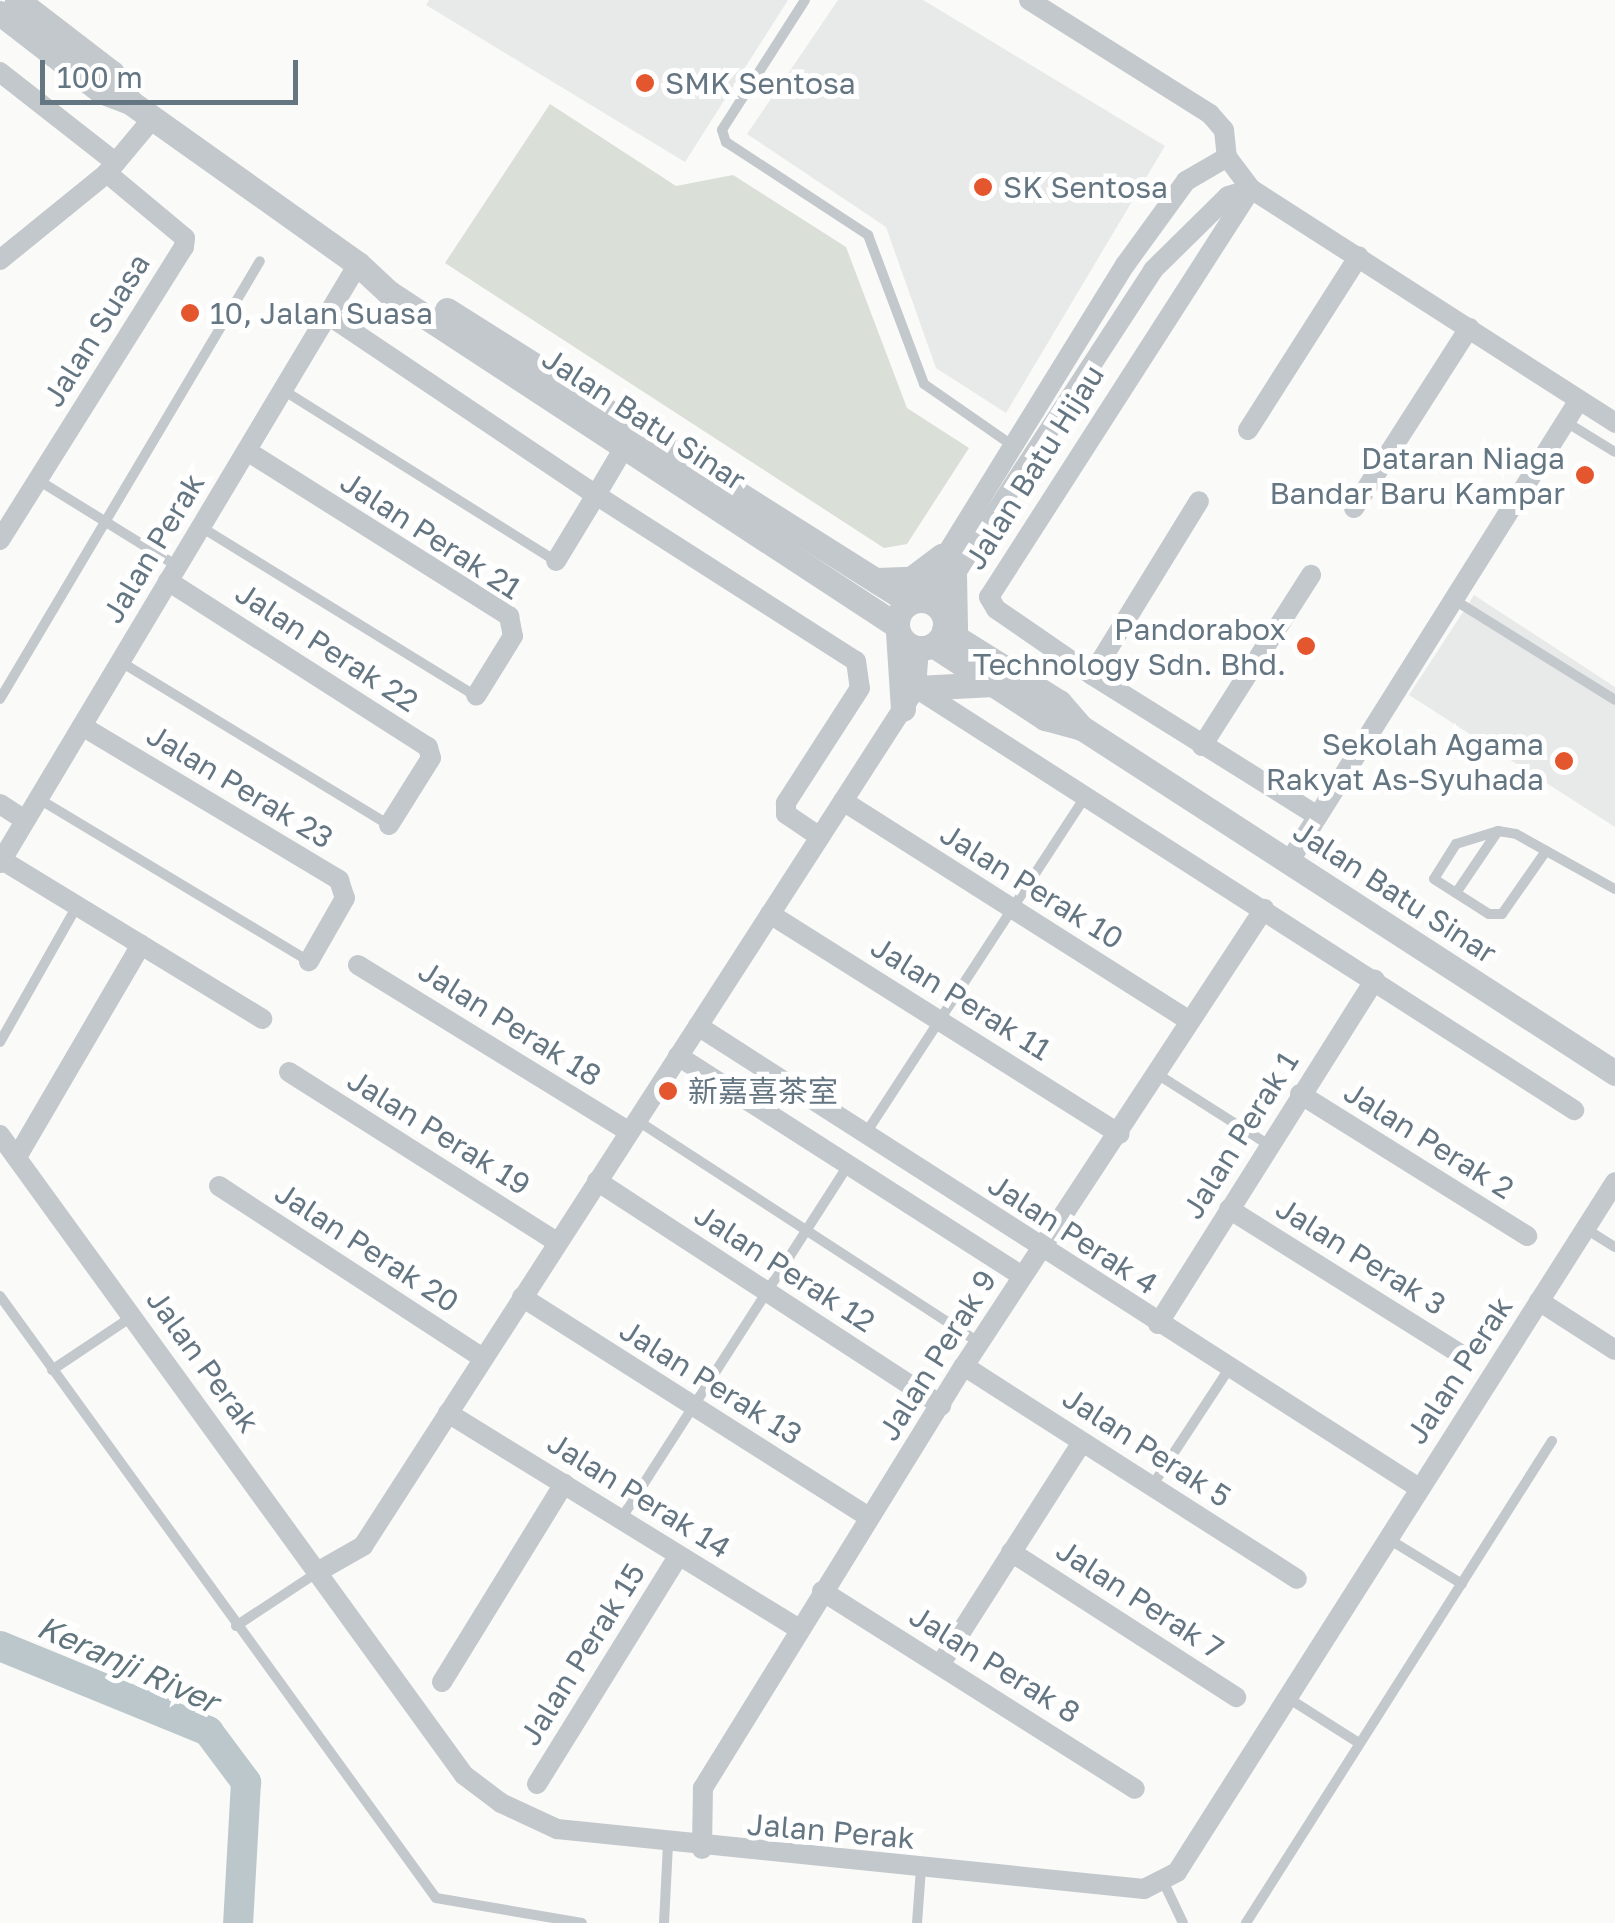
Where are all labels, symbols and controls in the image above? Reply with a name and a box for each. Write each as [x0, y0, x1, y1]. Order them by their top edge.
scale bar [45, 40, 302, 102]
text: 100 m [57, 59, 143, 95]
place label: SMK Sentosa [665, 65, 856, 101]
marker: SMK Sentosa [634, 72, 656, 94]
place label: SK Sentosa [1003, 169, 1168, 205]
marker: SK Sentosa [972, 176, 994, 198]
street label: Jalan Suasa [35, 247, 157, 413]
place label: 10, Jalan Suasa [210, 295, 433, 331]
marker: 10, Jalan Suasa [179, 302, 201, 324]
street label: Jalan Batu Sinar [536, 340, 752, 498]
street label: Jalan Batu Hijau [957, 358, 1111, 576]
place label: Dataran Niaga Bandar Baru Kampar [1270, 440, 1565, 510]
street label: Jalan Perak 21 [334, 463, 528, 607]
marker: Dataran Niaga Bandar Baru Kampar [1574, 464, 1596, 486]
street label: Jalan Perak [94, 467, 212, 629]
street label: Jalan Perak 22 [229, 575, 425, 719]
place label: Pandorabox Technology Sdn. Bhd. [973, 611, 1286, 682]
marker: Pandorabox Technology Sdn. Bhd. [1295, 635, 1317, 657]
street label: Jalan Perak 23 [140, 716, 340, 856]
place label: Sekolah Agama Rakyat As-Syuhada [1266, 726, 1544, 796]
marker: Sekolah Agama Rakyat As-Syuhada [1553, 750, 1575, 772]
street label: Jalan Batu Sinar [1287, 813, 1503, 971]
street label: Jalan Perak 10 [934, 815, 1130, 957]
street label: Jalan Perak 11 [865, 928, 1057, 1068]
street label: Jalan Perak 18 [412, 952, 608, 1094]
street label: Jalan Perak 1 [1174, 1045, 1306, 1225]
street label: Jalan Perak 19 [341, 1062, 537, 1202]
place label: 新嘉喜茶室 [688, 1073, 838, 1109]
street label: Jalan Perak 2 [1338, 1074, 1520, 1206]
marker: 新嘉喜茶室 [657, 1080, 679, 1102]
street label: Jalan Perak 4 [982, 1166, 1164, 1302]
street label: Jalan Perak 20 [268, 1174, 466, 1320]
street label: Jalan Perak 3 [1270, 1190, 1452, 1322]
street label: Jalan Perak 12 [688, 1196, 882, 1340]
street label: Jalan Perak 9 [870, 1263, 1004, 1447]
street label: Jalan Perak [139, 1282, 267, 1440]
street label: Jalan Perak [1398, 1290, 1520, 1450]
street label: Jalan Perak 13 [613, 1312, 809, 1452]
street label: Jalan Perak 5 [1056, 1379, 1238, 1515]
street label: Jalan Perak 14 [541, 1424, 737, 1566]
street label: Jalan Perak 7 [1050, 1532, 1230, 1666]
street label: Jalan Perak 15 [512, 1556, 652, 1752]
street label: Jalan Perak 8 [903, 1597, 1087, 1731]
water label: Keranji River [32, 1607, 224, 1721]
street label: Jalan Perak [746, 1806, 916, 1856]

